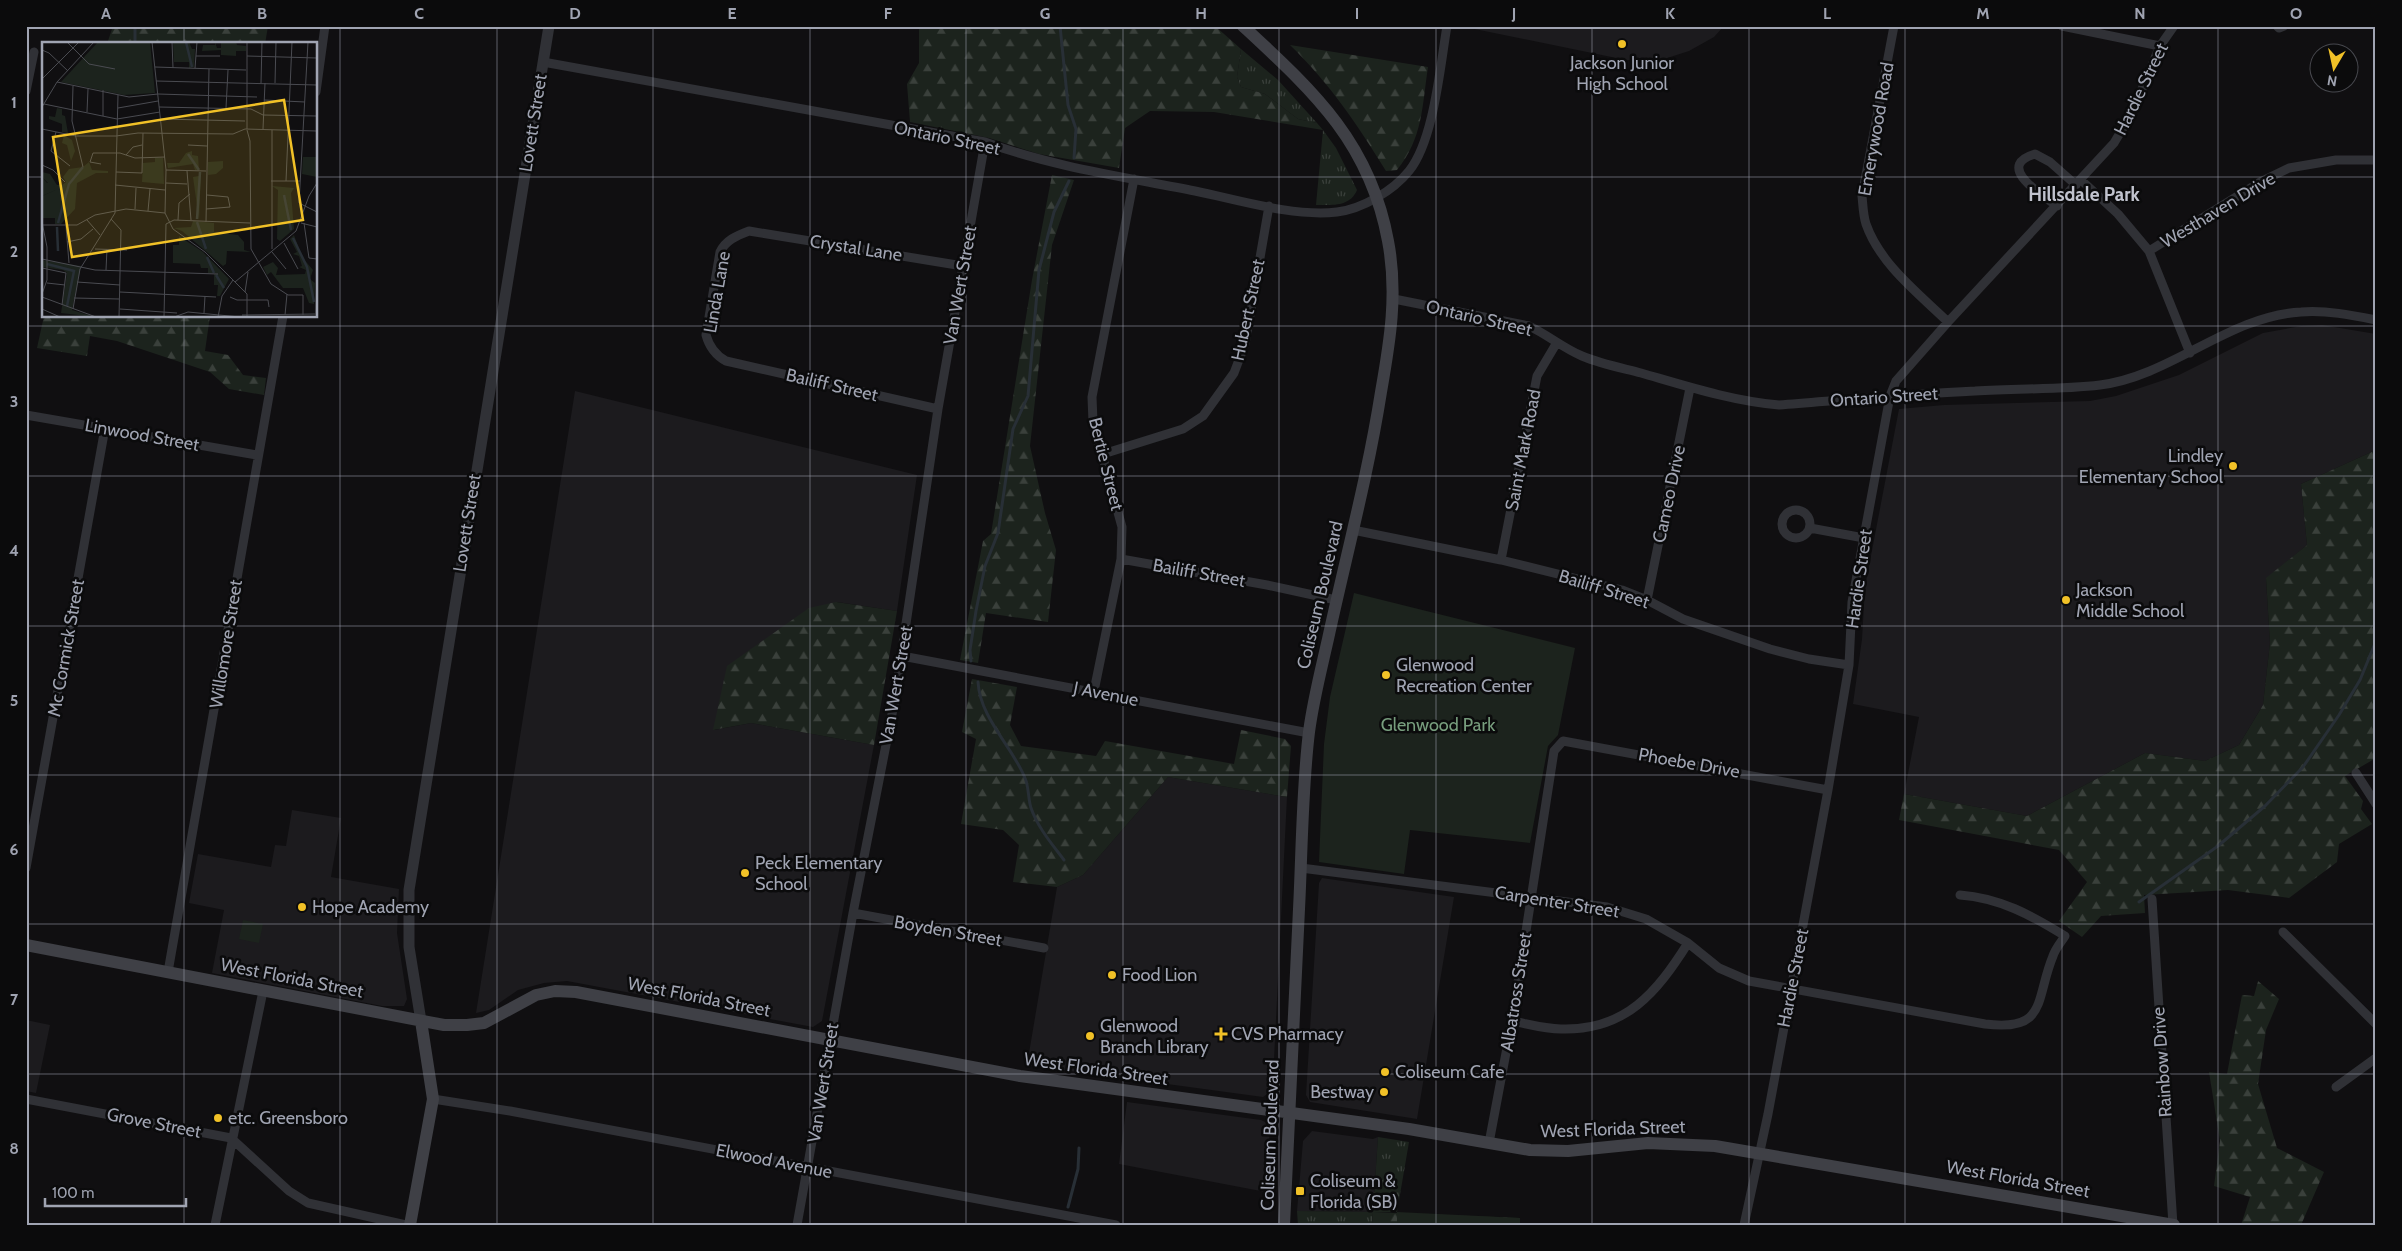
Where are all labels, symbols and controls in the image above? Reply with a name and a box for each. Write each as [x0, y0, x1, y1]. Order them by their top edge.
text: A [101, 4, 111, 23]
text: B [257, 4, 267, 23]
text: C [414, 4, 424, 23]
text: D [569, 4, 581, 23]
text: E [727, 4, 737, 23]
text: F [884, 4, 893, 23]
text: G [1040, 4, 1050, 23]
text: H [1195, 4, 1207, 23]
text: I [1355, 4, 1359, 23]
text: J [1511, 4, 1516, 23]
text: K [1665, 4, 1675, 23]
text: L [1823, 4, 1831, 23]
text: M [1976, 4, 1990, 23]
text: N [2134, 4, 2146, 23]
text: O [2290, 4, 2302, 23]
marker: Jackson Junior High School [1616, 38, 1628, 50]
street label: Hardie Street [2109, 39, 2173, 139]
inset map [42, 42, 318, 318]
north arrow [2310, 42, 2360, 92]
place label: Jackson Junior High School [1569, 52, 1674, 95]
street label: Emerywood Road [1853, 60, 1899, 198]
text: N [2326, 71, 2338, 91]
street label: Lovett Street [514, 72, 552, 174]
text: 1 [11, 93, 17, 112]
street label: Ontario Street [892, 116, 1002, 160]
street label: Westhaven Drive [2157, 167, 2279, 253]
district label: Hillsdale Park [2028, 183, 2141, 206]
street label: Van Wert Street [939, 224, 981, 346]
street label: Crystal Lane [808, 230, 904, 266]
text: 2 [10, 242, 18, 261]
street label: Linda Lane [699, 249, 735, 335]
street label: Hubert Street [1227, 257, 1269, 363]
street label: Ontario Street [1424, 295, 1534, 341]
street label: Bailiff Street [784, 364, 880, 406]
street label: Ontario Street [1829, 382, 1939, 412]
street label: Saint Mark Road [1500, 388, 1546, 512]
text: 3 [10, 392, 18, 411]
street label: Linwood Street [83, 414, 201, 456]
street label: Bertie Street [1084, 415, 1128, 513]
street label: Cameo Drive [1648, 443, 1690, 545]
place label: Lindley Elementary School [2079, 445, 2224, 488]
marker: Lindley Elementary School [2227, 460, 2239, 472]
street label: Lovett Street [448, 472, 486, 574]
street label: Coliseum Boulevard [1292, 519, 1348, 671]
street label: Hardie Street [1841, 528, 1877, 630]
text: 4 [9, 541, 19, 560]
street label: Bailiff Street [1151, 554, 1247, 592]
street label: Bailiff Street [1556, 565, 1652, 613]
street label: Mc Cormick Street [43, 578, 89, 718]
street label: Willomore Street [205, 578, 247, 710]
place label: Jackson Middle School [2075, 579, 2185, 622]
marker: Jackson Middle School [2060, 594, 2072, 606]
street label: Van Wert Street [875, 624, 917, 746]
place label: Glenwood Recreation Center [1396, 654, 1532, 697]
marker: Glenwood Recreation Center [1380, 669, 1392, 681]
street label: J Avenue [1071, 677, 1140, 711]
text: 5 [10, 691, 18, 710]
park label: Glenwood Park [1381, 714, 1496, 736]
street label: Phoebe Drive [1637, 743, 1741, 783]
text: 6 [10, 840, 19, 859]
place label: Peck Elementary School [755, 852, 882, 895]
marker: Peck Elementary School [739, 867, 751, 879]
street label: Carpenter Street [1493, 881, 1621, 923]
place label: Hope Academy [312, 896, 429, 918]
marker: Hope Academy [296, 901, 308, 913]
street label: Boyden Street [892, 911, 1004, 951]
street label: Hardie Street [1773, 927, 1813, 1029]
street label: Albatross Street [1496, 931, 1536, 1053]
street label: West Florida Street [219, 953, 365, 1003]
place label: Food Lion [1122, 964, 1197, 986]
marker: Food Lion [1106, 969, 1118, 981]
street label: West Florida Street [626, 972, 772, 1022]
text: 7 [10, 990, 19, 1009]
street label: Rainbow Drive [2147, 1006, 2177, 1118]
place label: Glenwood Branch Library [1100, 1015, 1209, 1058]
street label: Van Wert Street [803, 1022, 843, 1144]
place label: CVS Pharmacy [1231, 1023, 1344, 1045]
marker: CVS Pharmacy [1215, 1028, 1227, 1040]
marker: Glenwood Branch Library [1084, 1030, 1096, 1042]
street label: West Florida Street [1023, 1048, 1169, 1090]
street label: Coliseum Boulevard [1256, 1059, 1284, 1211]
place label: Coliseum Cafe [1395, 1061, 1504, 1083]
marker: Coliseum Cafe [1379, 1066, 1391, 1078]
place label: Bestway [1310, 1081, 1374, 1103]
marker: Bestway [1378, 1086, 1390, 1098]
street label: Grove Street [105, 1103, 203, 1143]
place label: etc. Greensboro [228, 1107, 348, 1129]
marker: etc. Greensboro [212, 1112, 224, 1124]
street label: West Florida Street [1540, 1115, 1686, 1143]
text: 8 [9, 1139, 19, 1158]
street label: Elwood Avenue [714, 1139, 834, 1183]
street label: West Florida Street [1945, 1156, 2091, 1202]
place label: Coliseum & Florida (SB) [1310, 1170, 1398, 1213]
scale bar [45, 1176, 186, 1208]
text: 100 m [52, 1184, 94, 1202]
marker: Coliseum & Florida (SB) [1294, 1185, 1306, 1197]

